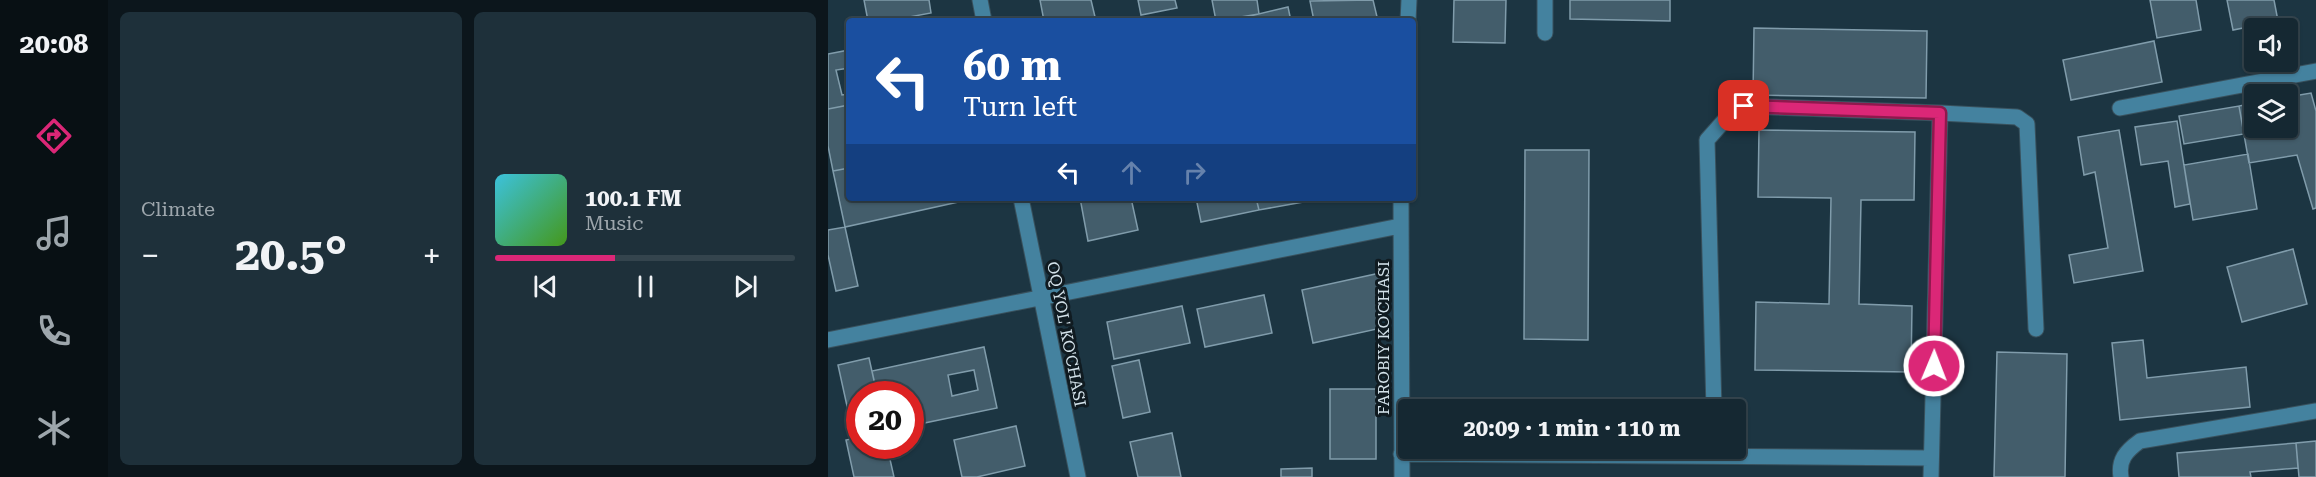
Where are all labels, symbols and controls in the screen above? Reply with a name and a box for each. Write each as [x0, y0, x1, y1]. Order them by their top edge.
map controls [2244, 18, 2298, 138]
button: sound [2244, 18, 2298, 72]
text: 20:08 [20, 28, 88, 60]
text: 60 m [963, 41, 1061, 90]
icon: left [864, 42, 942, 120]
pin [1718, 80, 1769, 131]
button: layers [2244, 84, 2298, 138]
icon: arrive [1727, 89, 1760, 122]
text: Turn left [963, 91, 1077, 123]
icon: directions [33, 115, 75, 157]
icon: left [1052, 156, 1085, 189]
icon: ahead [1115, 156, 1148, 189]
icon: right [1178, 156, 1211, 189]
text: 100.1 FM [585, 186, 682, 211]
text: Climate [141, 197, 215, 221]
text: Music [585, 211, 644, 235]
icon: music [33, 212, 75, 254]
text: 20.5° [235, 228, 347, 281]
text: − [141, 236, 159, 275]
text: + [423, 236, 441, 275]
street label: OQ YOL' KO'CHASI [1043, 260, 1090, 408]
street label: FAROBIY KO'CHASI [1374, 261, 1393, 415]
icon: previous [529, 270, 562, 303]
icon: pause [629, 270, 662, 303]
icon: next [729, 270, 762, 303]
icon: phone [33, 310, 75, 352]
position arrow [1902, 334, 1966, 398]
speed limit sign: 20 [846, 381, 924, 459]
icon: climate [33, 407, 75, 449]
text: 20:09 · 1 min · 110 m [1463, 416, 1681, 441]

